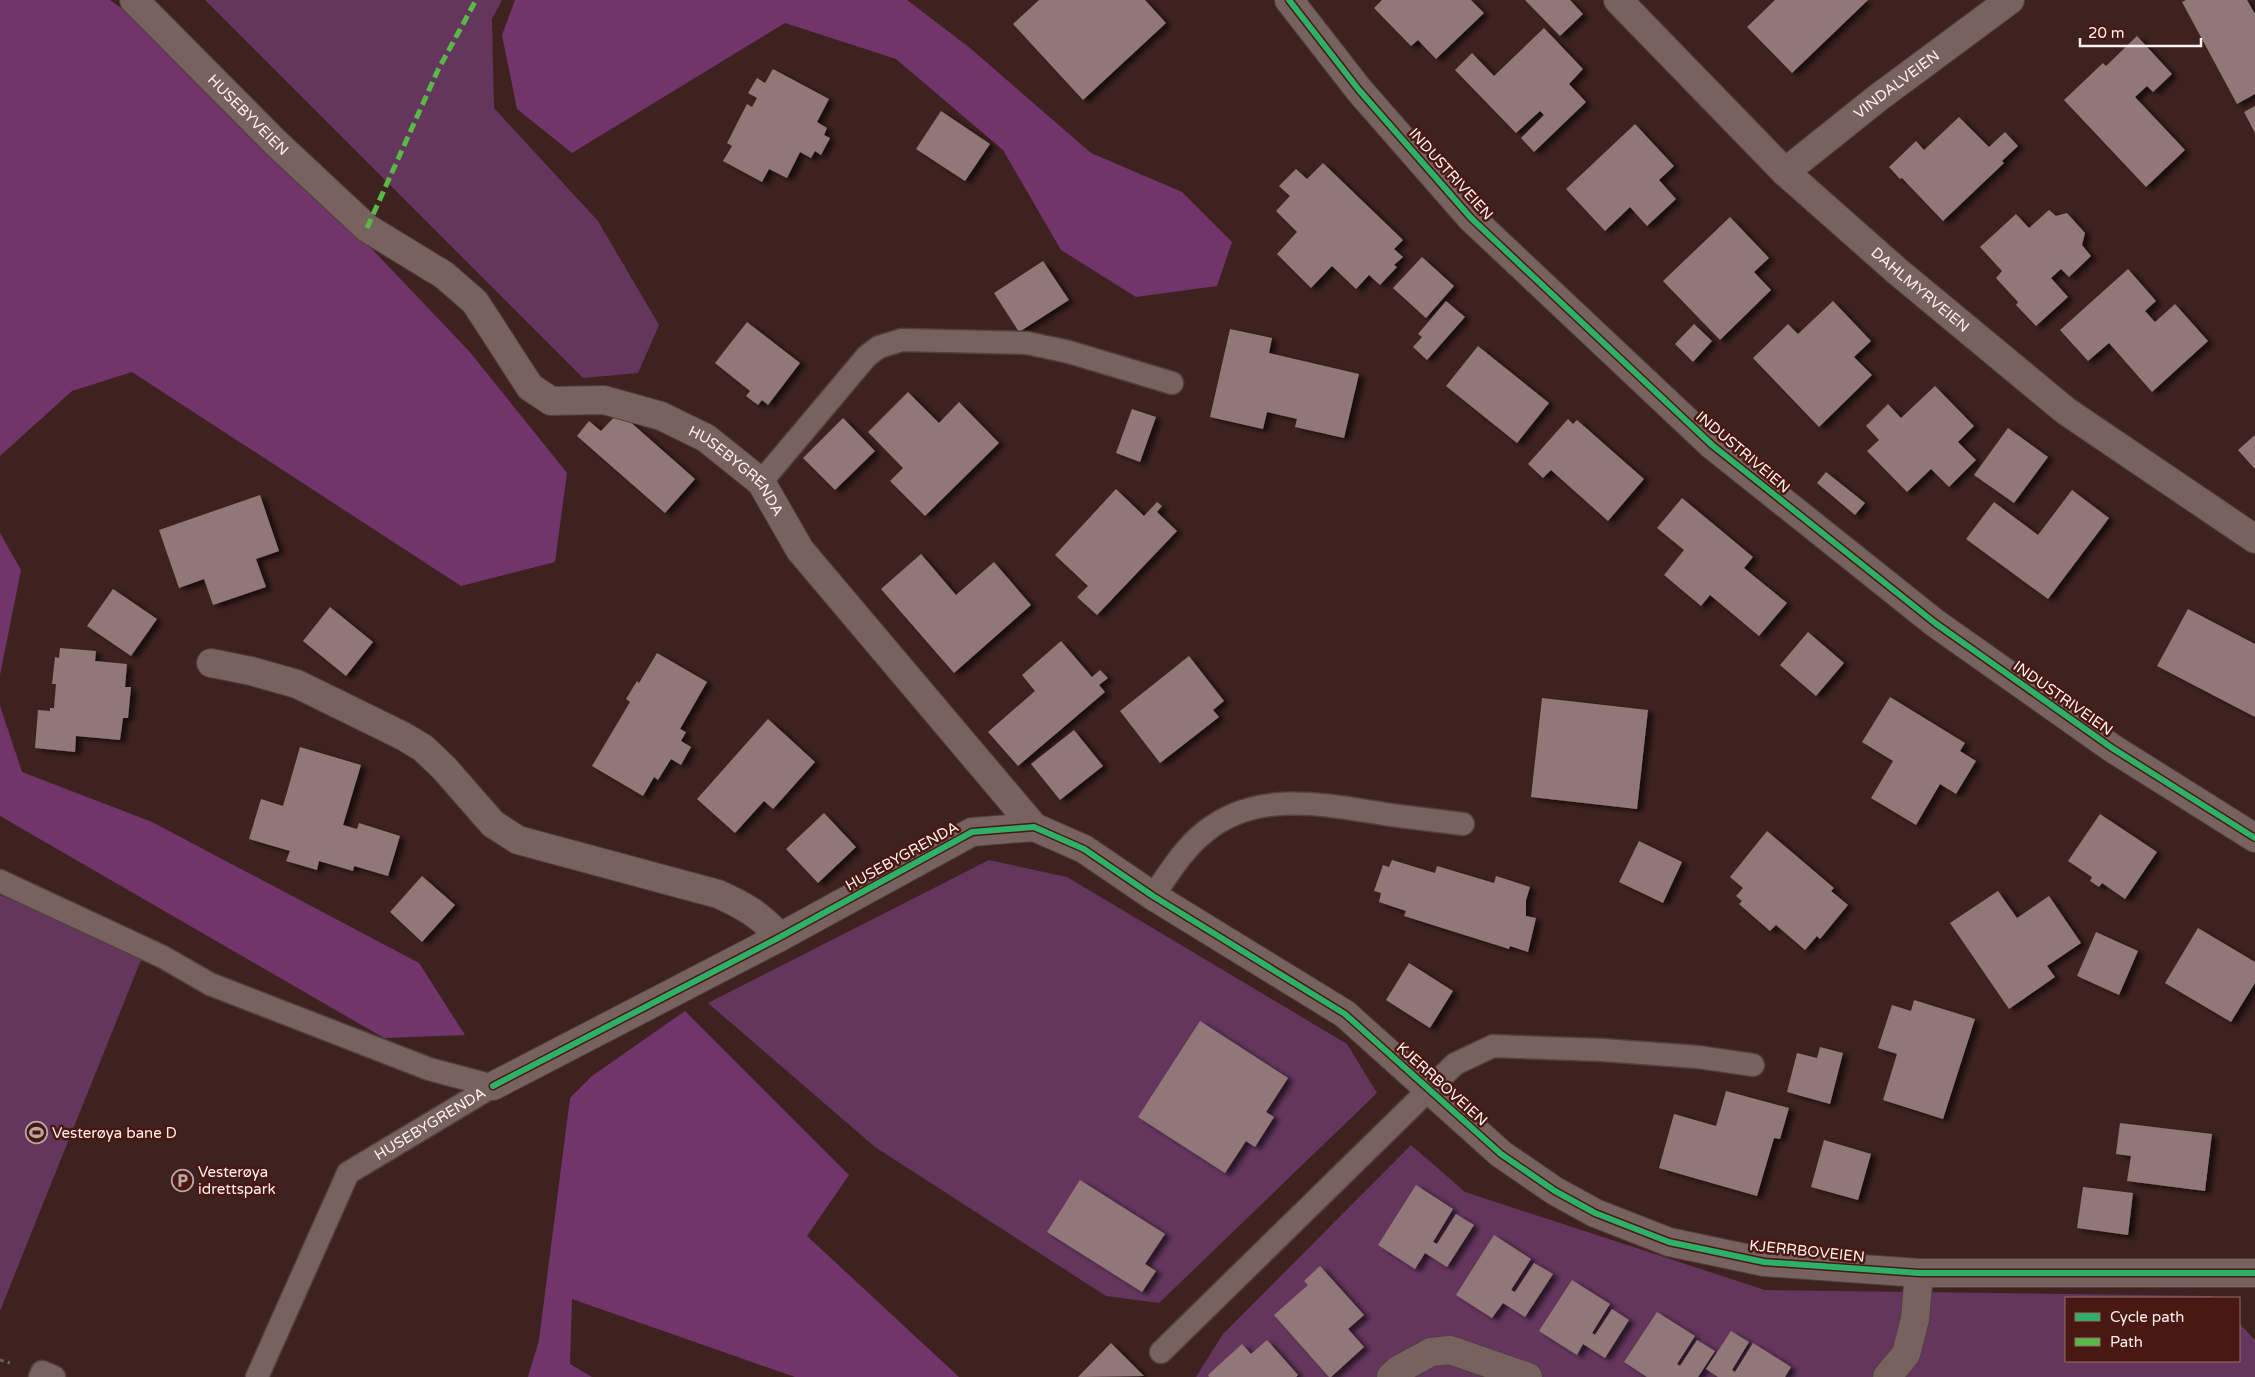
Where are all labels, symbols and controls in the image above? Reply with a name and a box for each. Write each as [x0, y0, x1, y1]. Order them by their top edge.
scale bar [2080, 15, 2201, 47]
text: 20 m [2088, 24, 2125, 42]
street label: VINDALVEIEN [1850, 46, 1943, 123]
street label: HUSEBYVEIEN [204, 71, 292, 159]
street label: INDUSTRIVEIEN [1405, 124, 1497, 224]
street label: DAHLMYRVEIEN [1867, 243, 1973, 336]
street label: INDUSTRIVEIEN [1692, 407, 1794, 497]
street label: HUSEBYGRENDA [685, 422, 788, 519]
street label: INDUSTRIVEIEN [2010, 657, 2116, 739]
street label: HUSEBYGRENDA [842, 817, 962, 895]
street label: KJERRBOVEIEN [1393, 1038, 1491, 1130]
street label: HUSEBYGRENDA [371, 1084, 489, 1164]
sports icon: Vesterøya bane D [24, 1121, 48, 1145]
place label: Vesterøya bane D [52, 1124, 177, 1142]
place label: Vesterøya idrettspark [198, 1163, 276, 1198]
parking icon: Vesterøya idrettspark [170, 1169, 194, 1193]
street label: KJERRBOVEIEN [1748, 1236, 1866, 1266]
legend [2065, 1297, 2240, 1362]
text: Cycle path [2110, 1308, 2184, 1326]
text: Path [2110, 1333, 2143, 1351]

